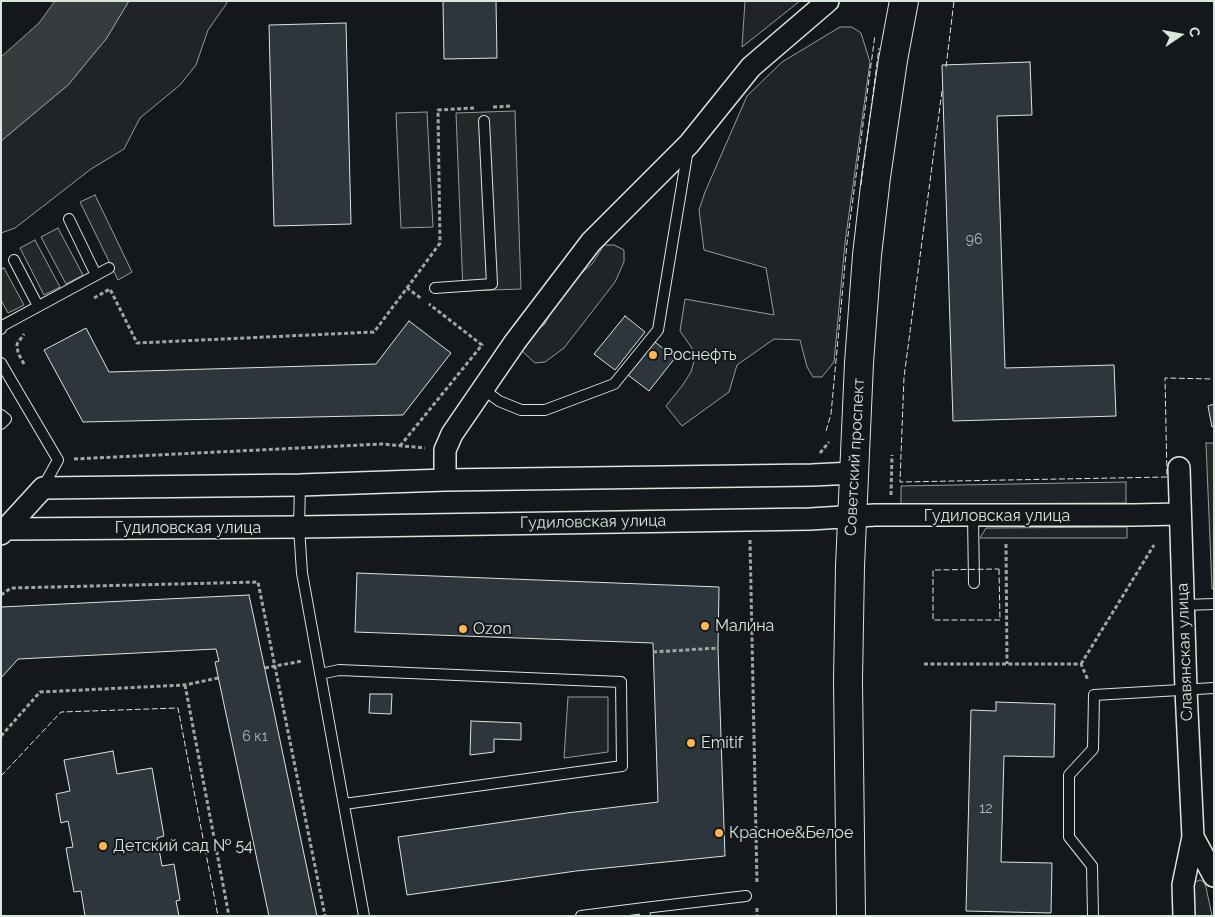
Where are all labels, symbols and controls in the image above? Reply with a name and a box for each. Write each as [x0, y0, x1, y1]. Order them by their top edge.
north arrow [1155, 10, 1205, 60]
text: С [1186, 26, 1203, 38]
house number: 96 [966, 232, 982, 248]
place label: Роснефть [663, 345, 737, 365]
marker: Роснефть [647, 349, 659, 361]
street label: Советский проспект [841, 378, 869, 536]
street label: Гудиловская улица [924, 506, 1070, 526]
street label: Гудиловская улица [520, 511, 666, 533]
street label: Гудиловская улица [115, 518, 261, 538]
street label: Славянская улица [1173, 583, 1197, 721]
place label: Малина [715, 616, 774, 636]
place label: Ozon [473, 619, 512, 639]
marker: Малина [699, 620, 711, 632]
marker: Ozon [457, 623, 469, 635]
house number: 6 к1 [242, 729, 268, 745]
place label: Emitif [701, 733, 743, 753]
marker: Emitif [685, 737, 697, 749]
house number: 12 [979, 801, 993, 817]
place label: Красное&Белое [729, 823, 853, 843]
marker: Красное&Белое [713, 827, 725, 839]
place label: Детский сад № 54 [113, 836, 253, 856]
marker: Детский сад № 54 [97, 840, 109, 852]

